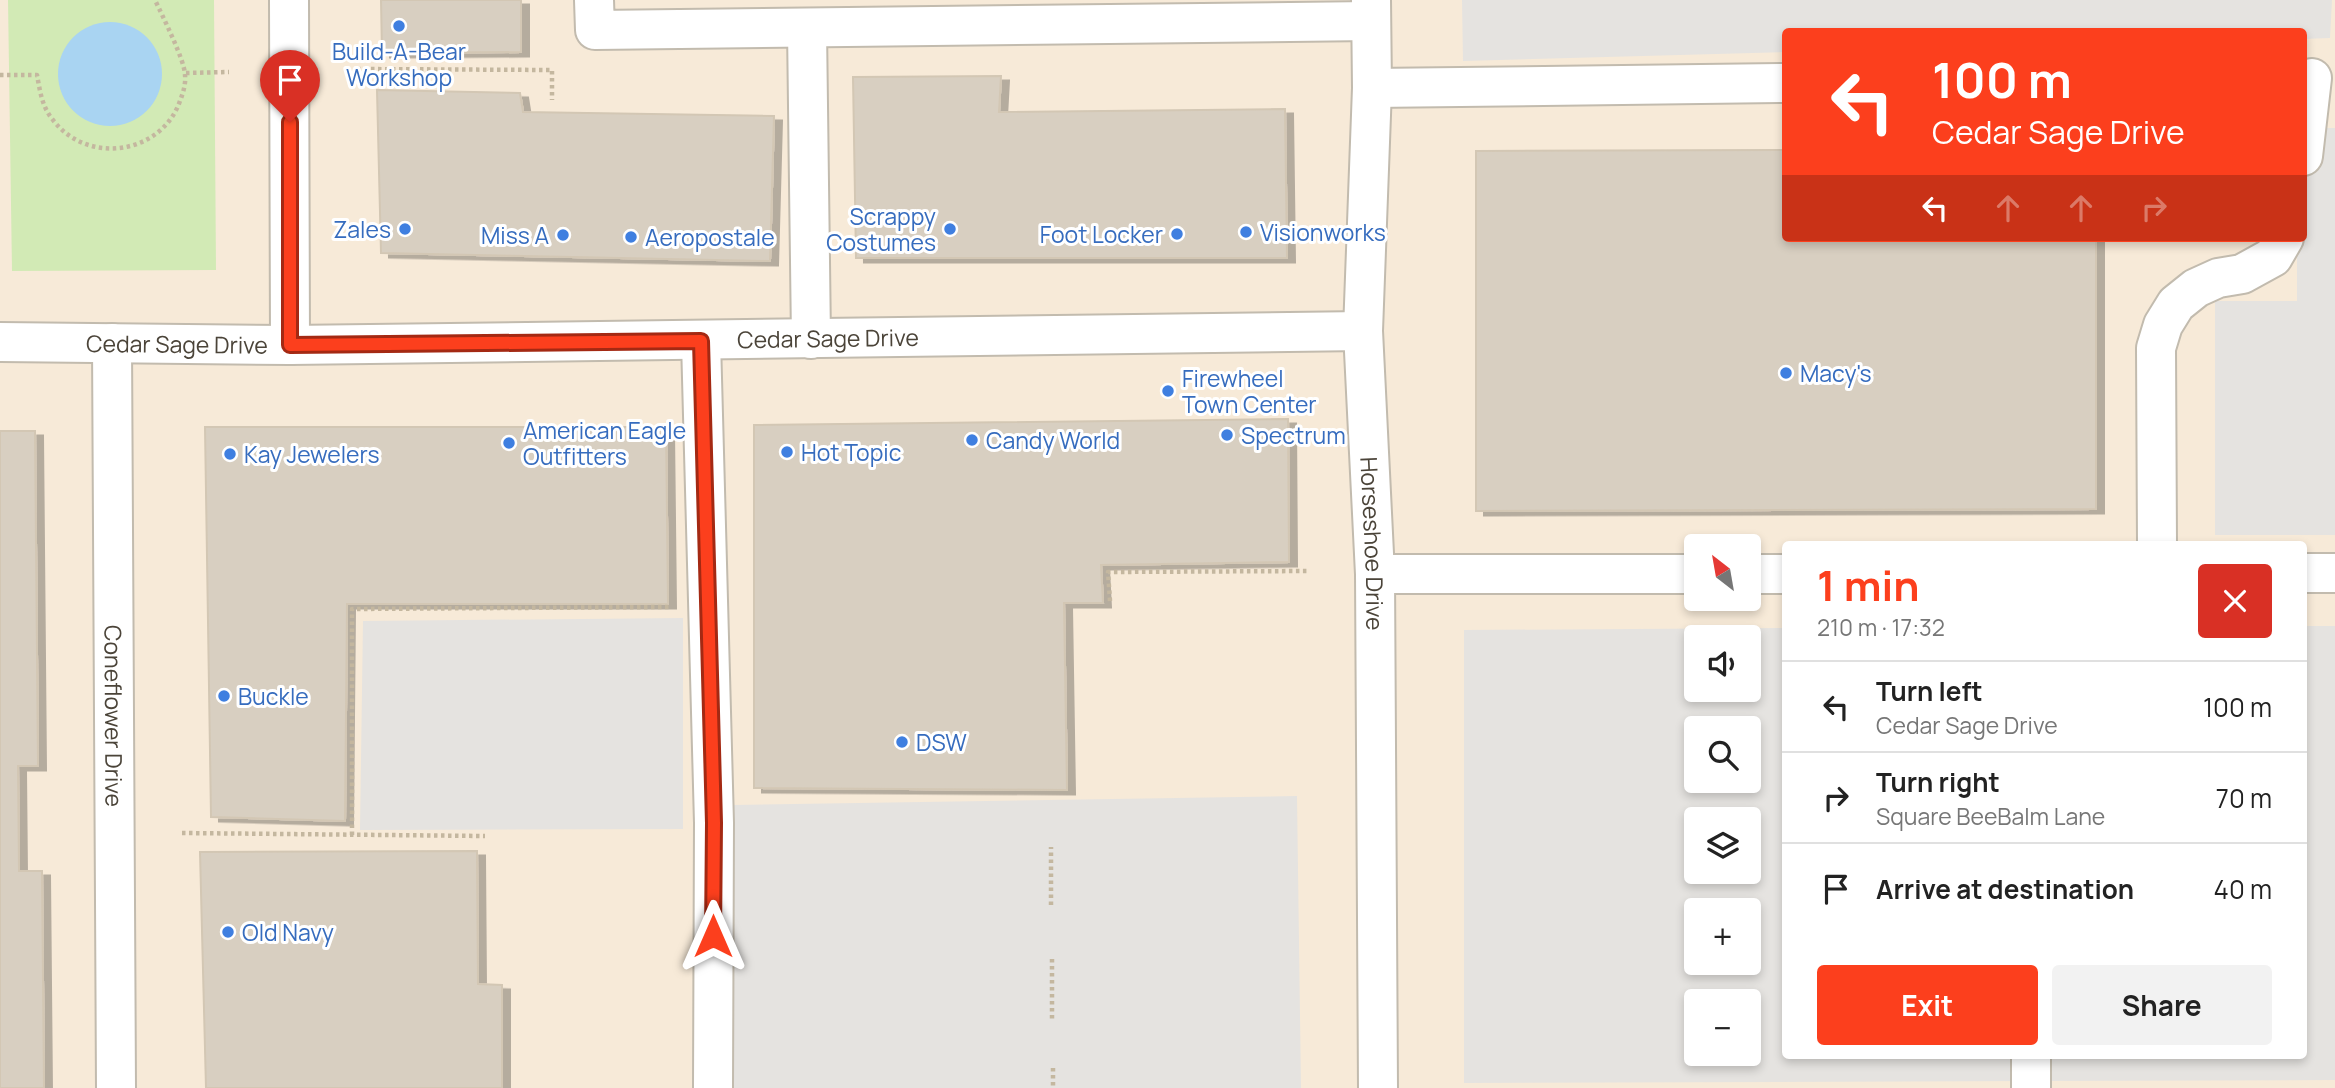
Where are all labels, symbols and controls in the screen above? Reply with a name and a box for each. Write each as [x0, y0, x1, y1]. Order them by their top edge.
marker: Build-A-Bear Workshop [391, 18, 407, 34]
place label: Build-A-Bear Workshop [332, 35, 466, 93]
text: 100 m [1932, 46, 2072, 113]
pin [260, 50, 320, 122]
icon: left [1817, 56, 1908, 147]
icon: arrive [271, 61, 309, 99]
text: Cedar Sage Drive [1932, 110, 2185, 154]
icon: left [1916, 189, 1954, 227]
icon: ahead [1989, 189, 2027, 227]
icon: ahead [2062, 189, 2100, 227]
icon: right [2135, 189, 2173, 227]
place label: Scrappy Costumes [826, 200, 936, 258]
place label: Zales [333, 213, 391, 245]
place label: Visionworks [1260, 216, 1386, 248]
place label: Foot Locker [1040, 218, 1163, 250]
place label: Miss A [481, 219, 549, 251]
marker: Zales [397, 221, 413, 237]
place label: Aeropostale [645, 221, 775, 253]
marker: Scrappy Costumes [942, 221, 958, 237]
marker: Visionworks [1238, 224, 1254, 240]
marker: Foot Locker [1169, 226, 1185, 242]
marker: Miss A [555, 227, 571, 243]
marker: Aeropostale [623, 229, 639, 245]
street label: Cedar Sage Drive [737, 321, 919, 355]
street label: Cedar Sage Drive [86, 327, 268, 361]
place label: Macy's [1800, 357, 1872, 389]
place label: Firewheel Town Center [1182, 362, 1317, 420]
marker: Macy's [1778, 365, 1794, 381]
marker: Firewheel Town Center [1160, 383, 1176, 399]
place label: American Eagle Outfitters [523, 414, 686, 472]
place label: Spectrum [1241, 419, 1346, 451]
place label: Candy World [986, 424, 1120, 456]
marker: Spectrum [1219, 427, 1235, 443]
marker: Candy World [964, 432, 980, 448]
marker: American Eagle Outfitters [501, 435, 517, 451]
place label: Hot Topic [801, 436, 901, 468]
place label: Kay Jewelers [244, 438, 379, 470]
marker: Hot Topic [779, 444, 795, 460]
marker: Kay Jewelers [222, 446, 238, 462]
street label: Horseshoe Drive [1353, 456, 1391, 631]
north arrow [1684, 534, 1760, 611]
map controls [1684, 534, 1761, 1066]
text: 1 min [1817, 556, 1920, 614]
button: close [2198, 564, 2272, 638]
text: 210 m · 17:32 [1817, 611, 1945, 643]
street label: Coneflower Drive [98, 625, 130, 807]
button: sound [1684, 625, 1761, 702]
text: Turn left [1876, 673, 1983, 709]
place label: Buckle [238, 680, 309, 712]
marker: Buckle [216, 688, 232, 704]
icon: left [1817, 688, 1855, 726]
text: 100 m [2203, 689, 2272, 725]
text: Cedar Sage Drive [1876, 709, 2058, 741]
button: search [1684, 716, 1761, 793]
place label: DSW [916, 726, 967, 758]
marker: DSW [894, 734, 910, 750]
text: Turn right [1876, 764, 2000, 800]
icon: right [1817, 779, 1855, 817]
text: 70 m [2216, 780, 2272, 816]
text: Square BeeBalm Lane [1876, 800, 2105, 832]
button: layers [1684, 807, 1761, 884]
icon: arrive [1817, 870, 1855, 908]
text: Arrive at destination [1876, 871, 2134, 907]
text: 40 m [2214, 871, 2272, 907]
button: + [1684, 898, 1761, 975]
position arrow [676, 899, 750, 973]
place label: Old Navy [242, 916, 334, 948]
marker: Old Navy [220, 924, 236, 940]
button: Exit [1817, 965, 2038, 1045]
button: Share [2052, 965, 2272, 1045]
button: − [1684, 989, 1761, 1066]

